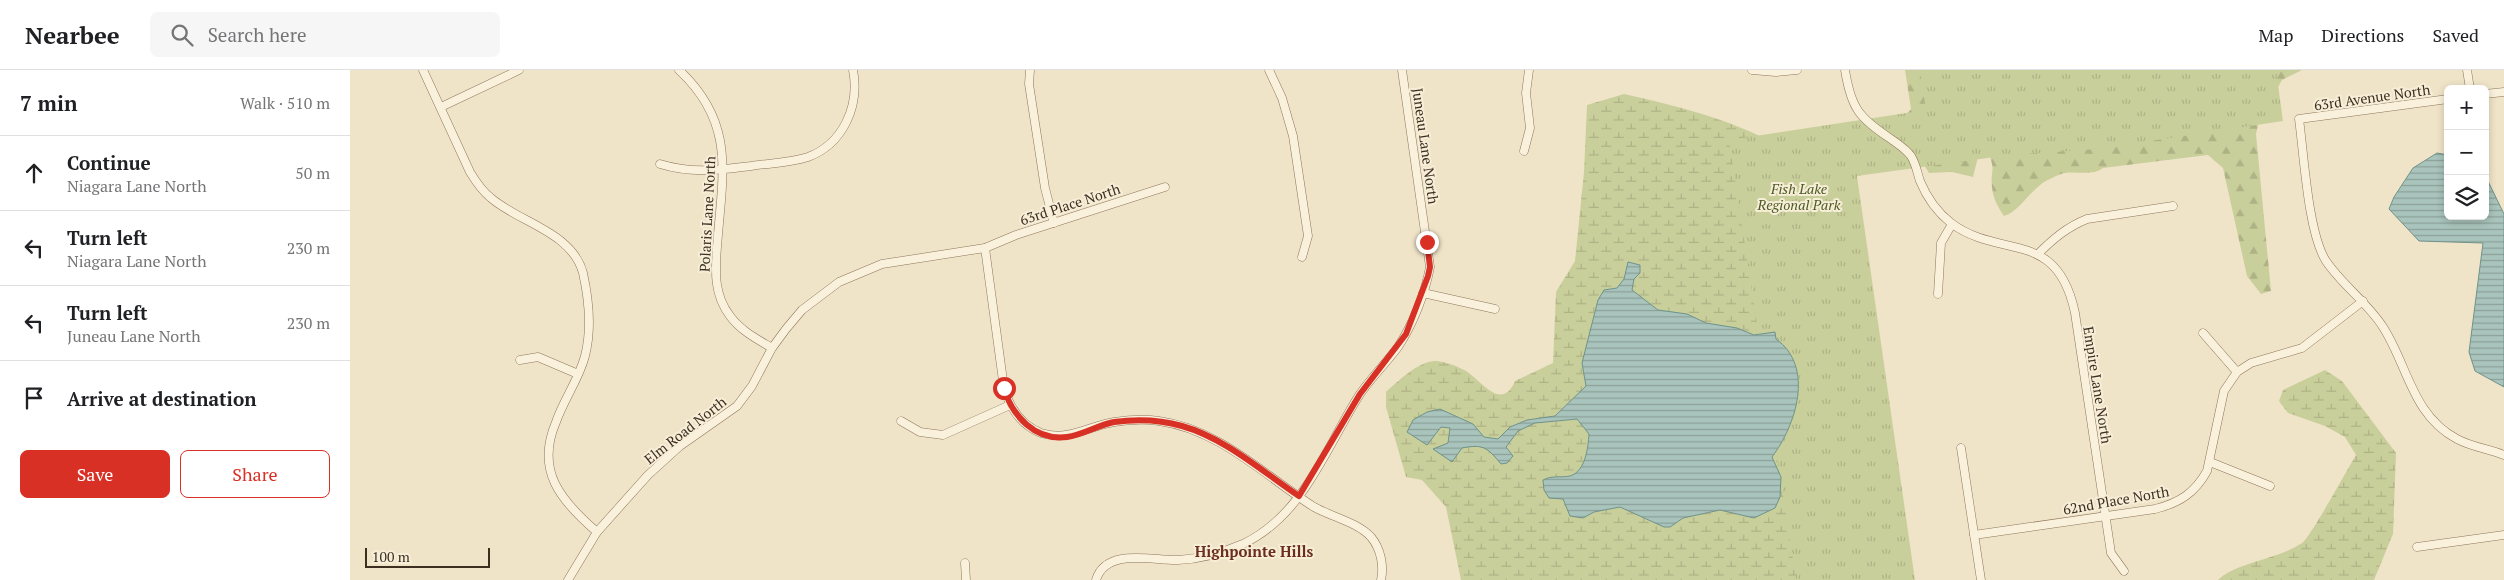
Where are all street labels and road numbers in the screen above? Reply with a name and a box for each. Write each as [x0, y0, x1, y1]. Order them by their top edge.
street label: 63rd Avenue North [2313, 79, 2431, 115]
street label: Juneau Lane North [1408, 87, 1444, 205]
street label: Polaris Lane North [694, 155, 720, 273]
street label: 63rd Place North [1017, 179, 1123, 229]
street label: Empire Lane North [2079, 325, 2117, 445]
street label: Elm Road North [640, 392, 730, 468]
street label: 62nd Place North [2061, 481, 2171, 519]

